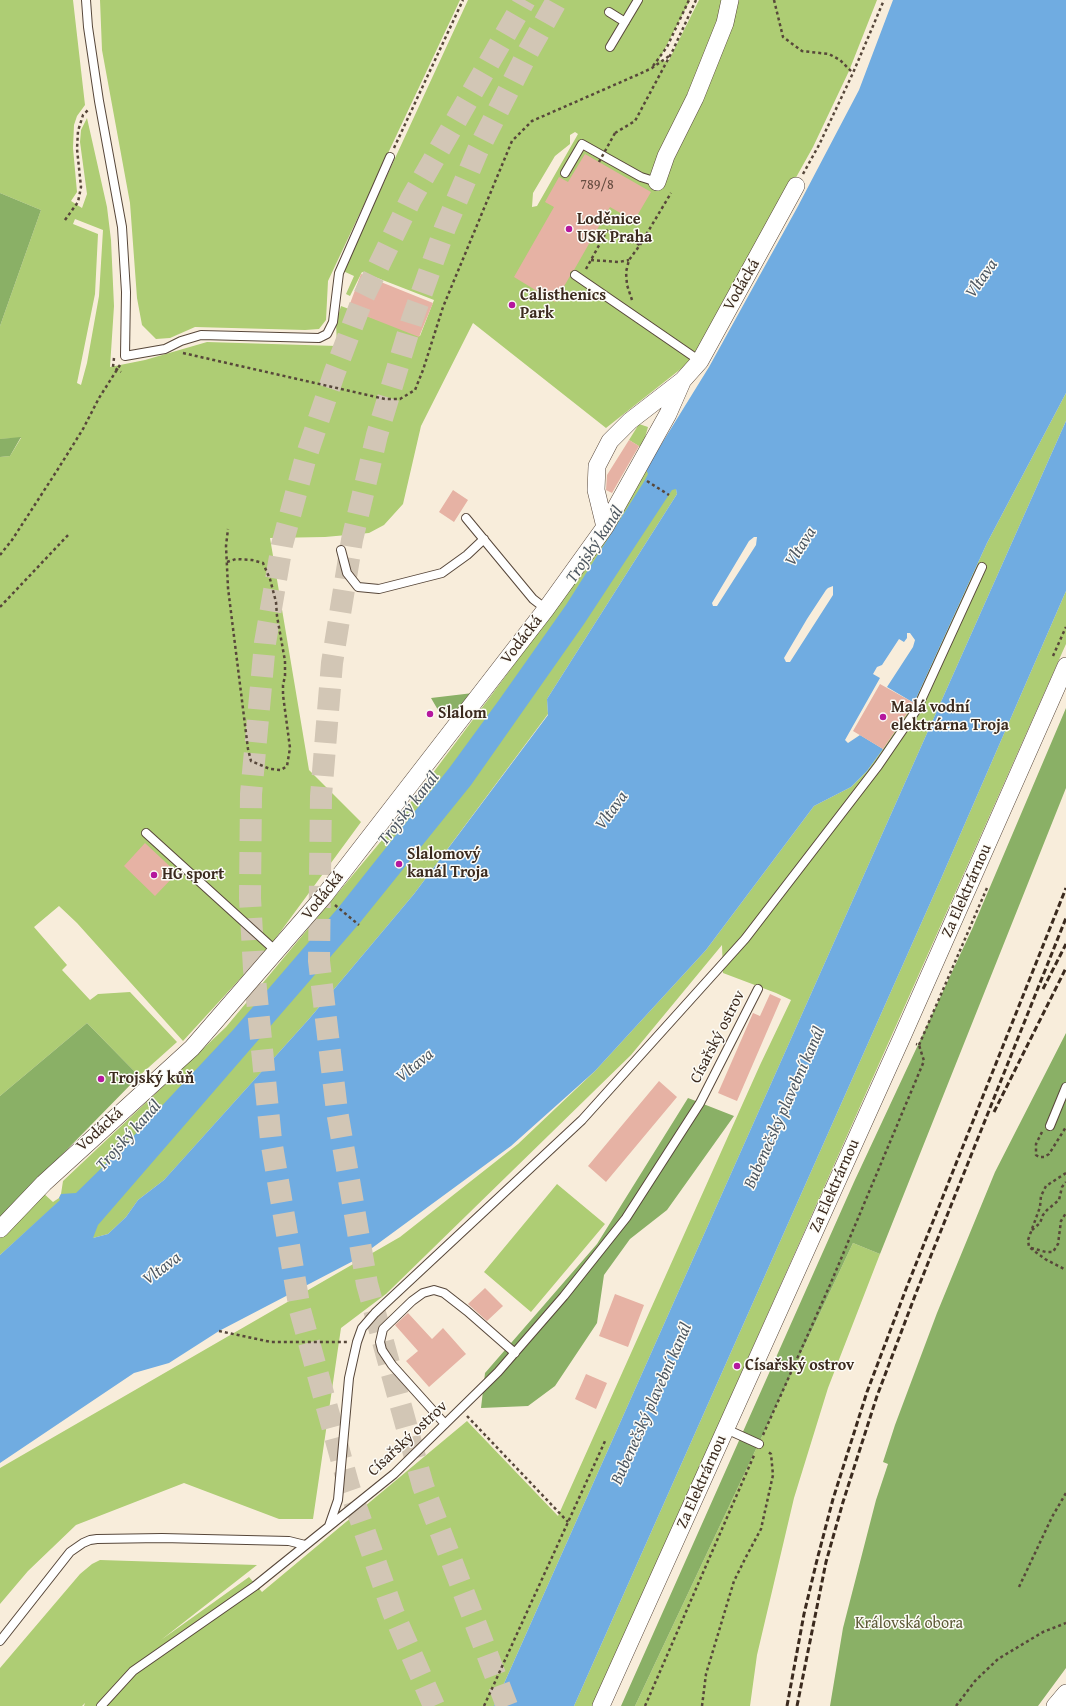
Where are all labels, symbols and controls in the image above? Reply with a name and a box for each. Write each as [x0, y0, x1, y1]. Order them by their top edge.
house number: 789/8 [580, 177, 614, 193]
place label: Loděnice USK Praha [577, 210, 652, 248]
marker: Loděnice USK Praha [564, 224, 574, 234]
street label: Vodácká [720, 256, 764, 314]
water label: Vltava [961, 256, 1003, 302]
place label: Calisthenics Park [520, 286, 606, 324]
marker: Calisthenics Park [507, 300, 517, 310]
water label: Trojský kanál [562, 503, 628, 587]
water label: Vltava [781, 524, 821, 570]
street label: Vodácká [497, 612, 547, 668]
place label: Malá vodní elektrárna Troja [891, 698, 1009, 736]
place label: Slalom [438, 704, 487, 724]
marker: Slalom [425, 709, 435, 719]
marker: Malá vodní elektrárna Troja [878, 712, 888, 722]
water label: Trojský kanál [374, 768, 444, 850]
water label: Vltava [591, 788, 633, 834]
street label: Za Elektrárnou [938, 841, 996, 941]
place label: Slalomový kanál Troja [407, 845, 488, 883]
marker: Slalomový kanál Troja [394, 859, 404, 869]
place label: HG sport [162, 865, 224, 885]
street label: Vodácká [298, 868, 348, 924]
marker: HG sport [149, 870, 159, 880]
street label: Císařský ostrov [686, 987, 750, 1087]
water label: Bubenečský plavební kanál [740, 1024, 830, 1192]
water label: Vltava [392, 1045, 438, 1087]
place label: Trojský kůň [109, 1069, 194, 1089]
marker: Trojský kůň [96, 1074, 106, 1084]
water label: Trojský kanál [92, 1096, 166, 1176]
street label: Vodácká [73, 1104, 127, 1156]
street label: Za Elektrárnou [806, 1136, 864, 1236]
water label: Vltava [139, 1248, 185, 1290]
water label: Bubenečský plavební kanál [607, 1320, 697, 1488]
place label: Císařský ostrov [745, 1356, 854, 1376]
marker: Císařský ostrov [732, 1361, 742, 1371]
street label: Císařský ostrov [364, 1397, 452, 1481]
street label: Za Elektrárnou [673, 1432, 731, 1532]
park label: Královská obora [855, 1614, 963, 1634]

